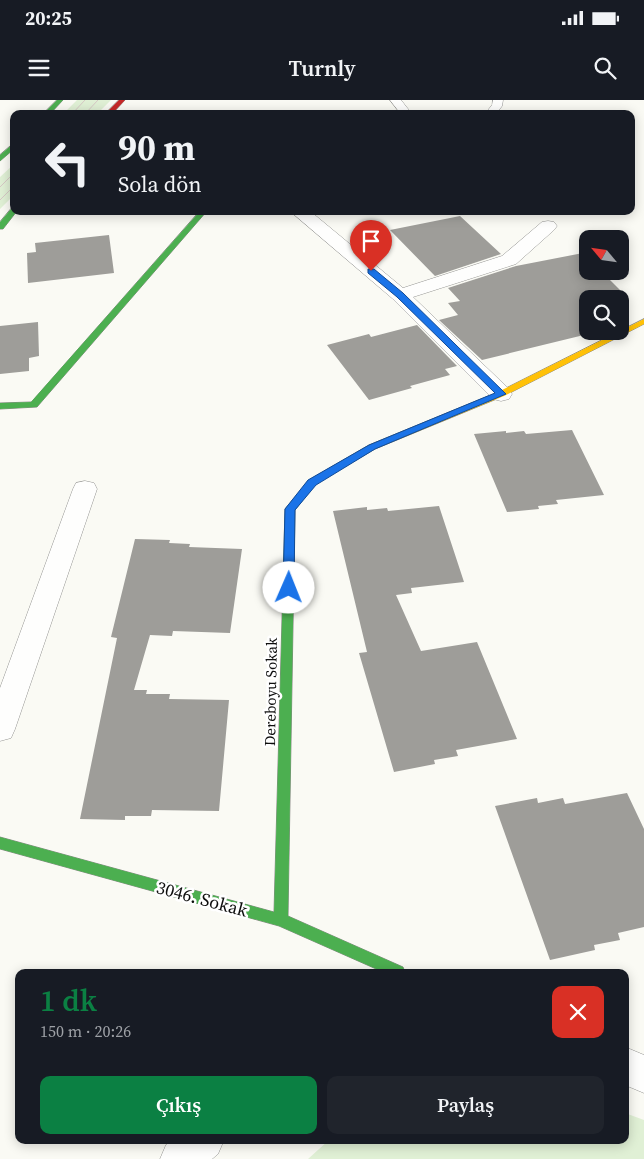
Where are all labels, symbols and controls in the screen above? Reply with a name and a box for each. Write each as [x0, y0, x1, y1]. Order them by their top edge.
text: 20:25 [25, 5, 72, 31]
text: Turnly [288, 53, 356, 83]
icon: menu [25, 54, 53, 82]
icon: search [591, 54, 619, 82]
text: 90 m [118, 124, 195, 172]
icon: left [35, 130, 100, 195]
text: Sola dön [118, 169, 202, 199]
pin [350, 220, 392, 271]
icon: arrive [357, 227, 385, 255]
north arrow [579, 230, 629, 280]
map controls [579, 230, 629, 340]
button: search [579, 290, 629, 340]
position arrow [262, 561, 314, 613]
street label: Dereboyu Sokak [259, 637, 282, 746]
street label: 3046. Sokak [154, 874, 251, 923]
text: 1 dk [40, 980, 97, 1021]
button: close [552, 986, 604, 1038]
text: 150 m · 20:26 [40, 1020, 131, 1042]
button: Çıkış [40, 1076, 317, 1134]
button: Paylaş [327, 1076, 604, 1134]

